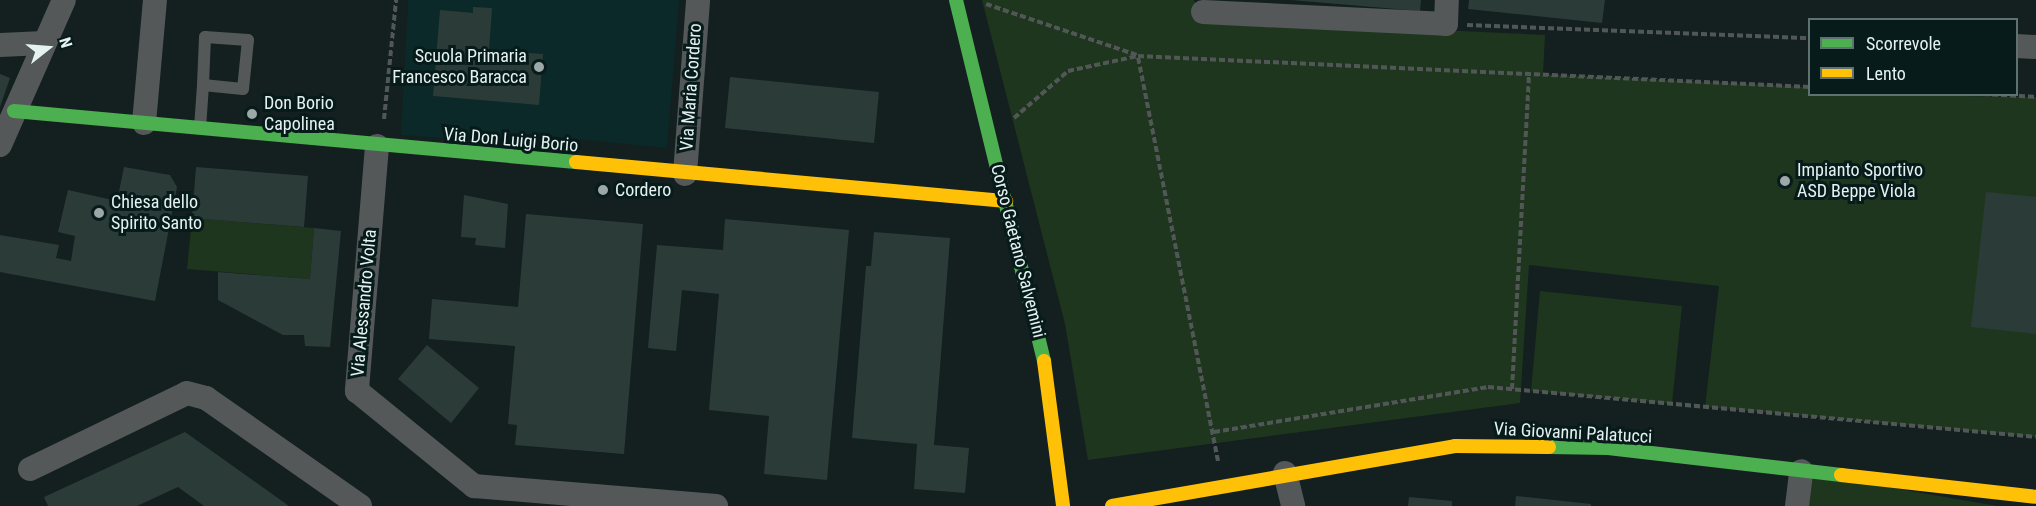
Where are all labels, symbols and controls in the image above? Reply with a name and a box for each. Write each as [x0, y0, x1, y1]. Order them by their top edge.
north arrow [18, 18, 78, 78]
legend [1808, 18, 2018, 96]
street label: Via Maria Cordero [676, 22, 706, 152]
text: Scorrevole [1866, 33, 1941, 54]
text: N [55, 35, 76, 50]
place label: Scuola Primaria Francesco Baracca [392, 46, 527, 88]
marker: Scuola Primaria Francesco Baracca [532, 60, 546, 74]
text: Lento [1866, 63, 1906, 84]
place label: Don Borio Capolinea [264, 93, 335, 136]
marker: Don Borio Capolinea [245, 107, 259, 121]
street label: Via Don Luigi Borio [443, 123, 579, 157]
place label: Impianto Sportivo ASD Beppe Viola [1797, 160, 1923, 202]
street label: Corso Gaetano Salvemini [986, 162, 1050, 340]
marker: Impianto Sportivo ASD Beppe Viola [1778, 174, 1792, 188]
place label: Cordero [615, 179, 671, 201]
marker: Cordero [596, 183, 610, 197]
place label: Chiesa dello Spirito Santo [111, 192, 202, 234]
marker: Chiesa dello Spirito Santo [92, 206, 106, 220]
street label: Via Alessandro Volta [347, 228, 381, 378]
street label: Via Giovanni Palatucci [1493, 418, 1653, 448]

